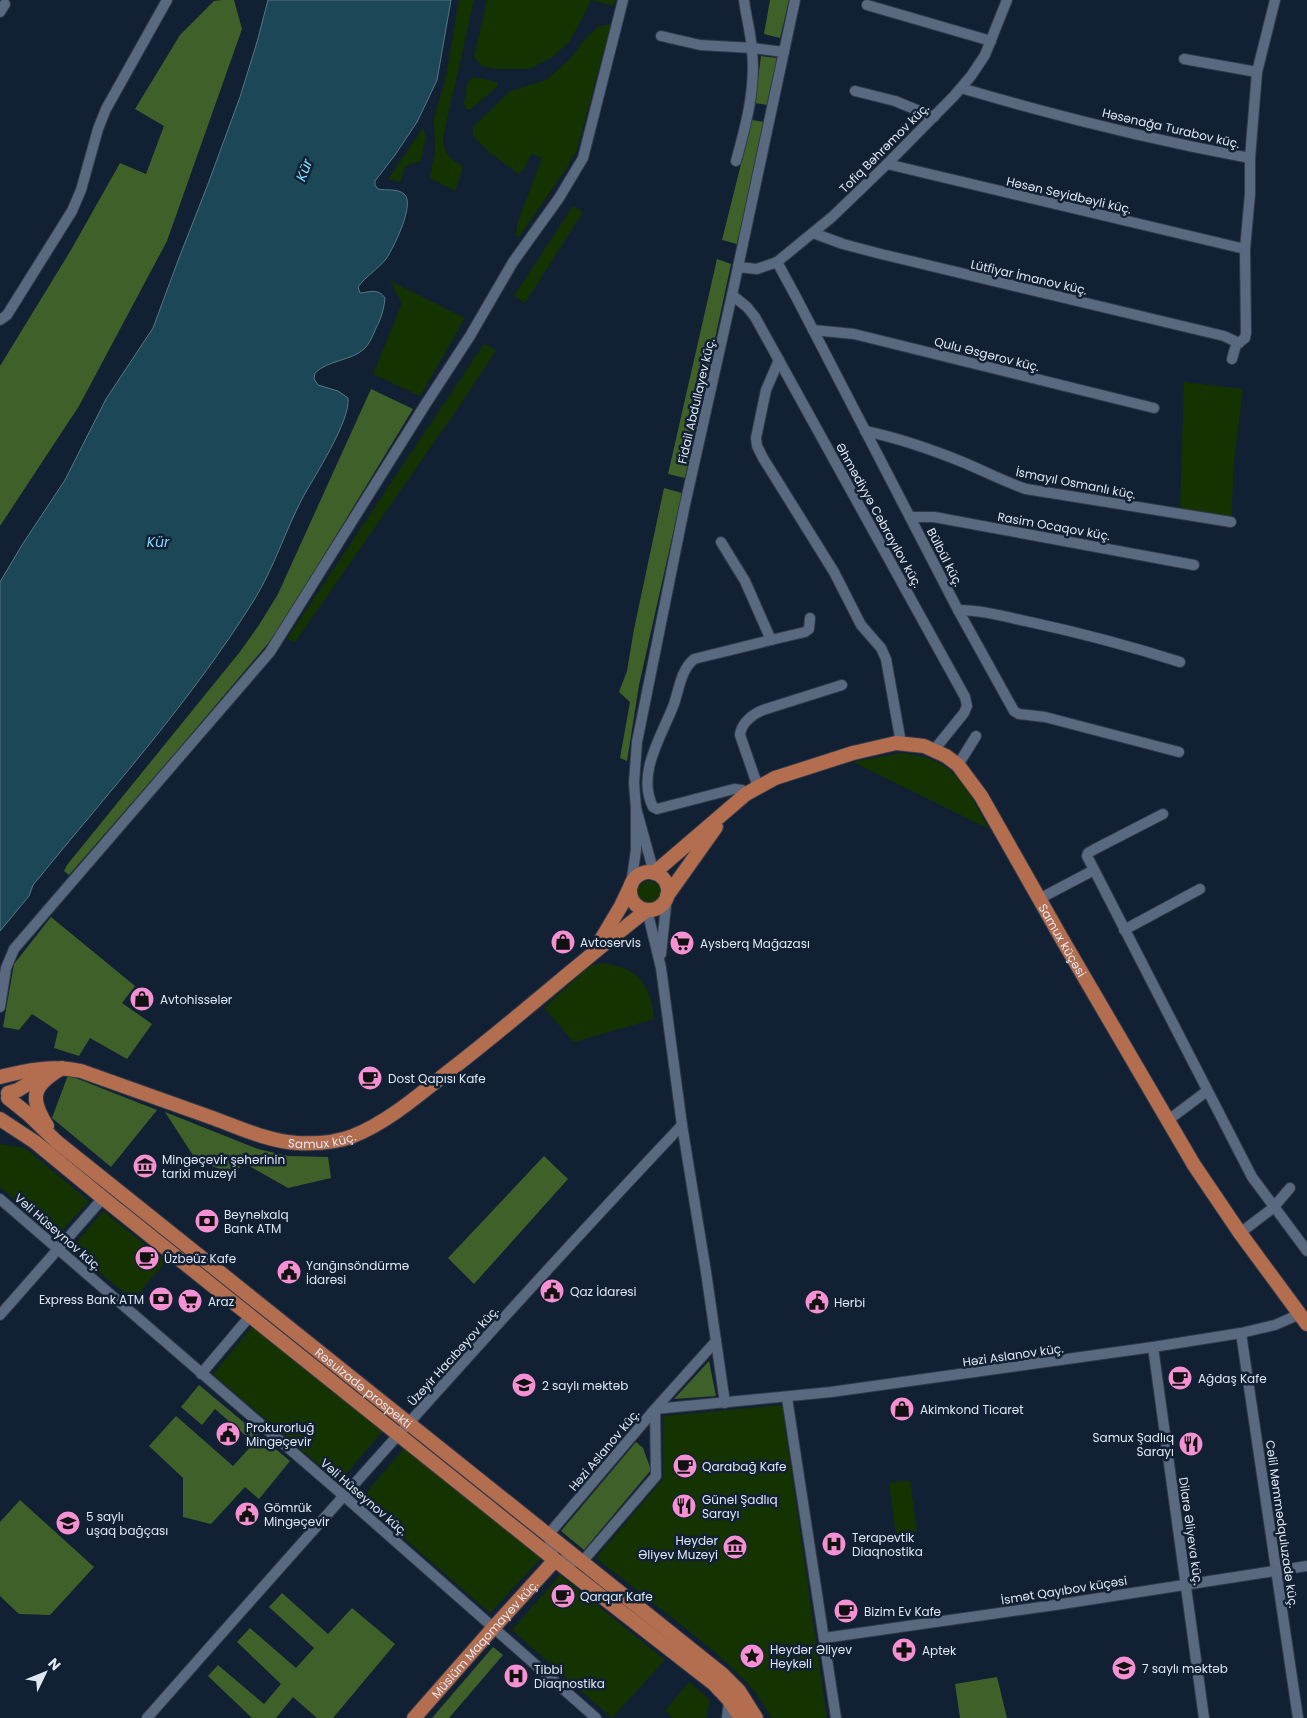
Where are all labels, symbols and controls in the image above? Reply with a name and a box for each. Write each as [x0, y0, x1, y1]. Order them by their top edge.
street label: Tofiq Bəhrəmov küç. [835, 99, 933, 197]
street label: Həsənağa Turabov küç. [1100, 104, 1242, 152]
water label: Kür [291, 155, 318, 184]
street label: Həsən Seyidbəyli küç. [1005, 172, 1133, 218]
street label: Lütfiyar İmanov küç. [969, 255, 1089, 299]
street label: Qulu Əsgərov küç. [933, 333, 1041, 375]
street label: Fidail Abdullayev küç. [673, 337, 719, 465]
street label: Əhmədiyyə Cəbrayılov küç. [832, 439, 926, 591]
street label: İsmayıl Osmanlı küç. [1014, 463, 1138, 503]
street label: Rasim Ocaqov küç. [996, 508, 1112, 544]
street label: Bülbül küç. [923, 525, 967, 589]
water label: Kür [147, 532, 170, 552]
street label: Samux küçəsi [1035, 900, 1091, 980]
shop icon: Avtoservis [550, 929, 576, 955]
supermarket icon: Aysberq Mağazası [669, 930, 695, 956]
place label: Avtoservis [580, 934, 641, 951]
place label: Aysberq Mağazası [700, 935, 810, 952]
shop icon: Avtohissələr [129, 986, 155, 1012]
place label: Avtohissələr [160, 991, 233, 1008]
cafe icon: Dost Qapısı Kafe [357, 1065, 383, 1091]
place label: Dost Qapısı Kafe [388, 1070, 486, 1087]
street label: Samux küç. [287, 1127, 358, 1152]
place label: Mingəçevir şəhərinin tarixi muzeyi [162, 1151, 285, 1182]
museum icon: Mingəçevir şəhərinin tarixi muzeyi [132, 1153, 158, 1179]
street label: Vəli Hüseynov küç. [11, 1189, 105, 1275]
place label: Beynəlxalq Bank ATM [224, 1206, 289, 1237]
bank icon: Beynəlxalq Bank ATM [194, 1208, 220, 1234]
cafe icon: Üzbəüz Kafe [134, 1245, 160, 1271]
place label: Üzbəüz Kafe [164, 1250, 236, 1267]
place label: Yanğınsöndürmə İdarəsi [306, 1257, 409, 1288]
public building icon: Yanğınsöndürmə İdarəsi [276, 1259, 302, 1285]
public building icon: Qaz İdarəsi [539, 1278, 565, 1304]
place label: Qaz İdarəsi [570, 1283, 637, 1300]
bank icon: Express Bank ATM [148, 1286, 174, 1312]
supermarket icon: Araz [177, 1288, 203, 1314]
public building icon: Hərbi [804, 1289, 830, 1315]
place label: Express Bank ATM [39, 1291, 144, 1308]
place label: Araz [208, 1293, 234, 1310]
place label: Hərbi [834, 1294, 865, 1311]
street label: Üzeyir Hacıbəyov küç. [404, 1303, 502, 1409]
street label: Həzi Aslanov küç. [961, 1340, 1065, 1370]
street label: Rəsulzadə prospekti [312, 1344, 416, 1432]
cafe icon: Ağdaş Kafe [1167, 1365, 1193, 1391]
place label: Ağdaş Kafe [1198, 1370, 1267, 1387]
school or university icon: 2 saylı məktəb [511, 1372, 537, 1398]
place label: 2 saylı məktəb [542, 1377, 628, 1394]
shop icon: Akimkond Ticarət [889, 1396, 915, 1422]
place label: Akimkond Ticarət [920, 1401, 1024, 1418]
street label: Həzi Aslanov küç. [565, 1406, 643, 1494]
place label: Prokurorluğ Mingəçevir [246, 1419, 314, 1450]
public building icon: Prokurorluğ Mingəçevir [215, 1421, 241, 1447]
place label: Samux Şadlıq Sarayı [1093, 1429, 1174, 1460]
restaurant icon: Samux Şadlıq Sarayı [1178, 1431, 1204, 1457]
street label: Cəlil Məmmədquluzadə küç. [1262, 1439, 1302, 1609]
cafe icon: Qarabağ Kafe [672, 1453, 698, 1479]
street label: Vəli Hüseynov küç. [317, 1454, 411, 1540]
place label: Qarabağ Kafe [702, 1458, 786, 1475]
street label: Dilarə Əliyeva küç. [1175, 1476, 1207, 1586]
place label: Günel Şadlıq Sarayı [702, 1491, 778, 1522]
restaurant icon: Günel Şadlıq Sarayı [671, 1493, 697, 1519]
place label: Gömrük Mingəçevir [264, 1499, 330, 1530]
public building icon: Gömrük Mingəçevir [234, 1501, 260, 1527]
place label: 5 saylı uşaq bağçası [86, 1508, 168, 1539]
school or university icon: 5 saylı uşaq bağçası [55, 1510, 81, 1536]
place label: Terapevtik Diaqnostika [852, 1529, 923, 1560]
hospital icon: Terapevtik Diaqnostika [821, 1531, 847, 1557]
place label: Heydər Əliyev Muzeyi [638, 1532, 719, 1563]
museum icon: Heydər Əliyev Muzeyi [722, 1534, 748, 1560]
street label: İsmət Qayıbov küçəsi [1000, 1572, 1128, 1608]
street label: Müslüm Maqomayev küç. [427, 1576, 542, 1702]
cafe icon: Qarqar Kafe [550, 1583, 576, 1609]
place label: Qarqar Kafe [580, 1588, 653, 1605]
cafe icon: Bizim Ev Kafe [833, 1598, 859, 1624]
place label: Bizim Ev Kafe [864, 1603, 941, 1620]
pharmacy icon: Aptek [891, 1637, 917, 1663]
place label: Heydər Əliyev Heykəli [770, 1641, 852, 1672]
place label: Aptek [922, 1642, 957, 1659]
place icon: Heydər Əliyev Heykəli [739, 1643, 765, 1669]
north arrow [20, 1648, 70, 1698]
text: N [44, 1653, 65, 1675]
school or university icon: 7 saylı məktəb [1111, 1655, 1137, 1681]
place label: 7 saylı məktəb [1142, 1660, 1228, 1677]
place label: Tibbi Diaqnostika [534, 1661, 605, 1692]
hospital icon: Tibbi Diaqnostika [503, 1663, 529, 1689]

